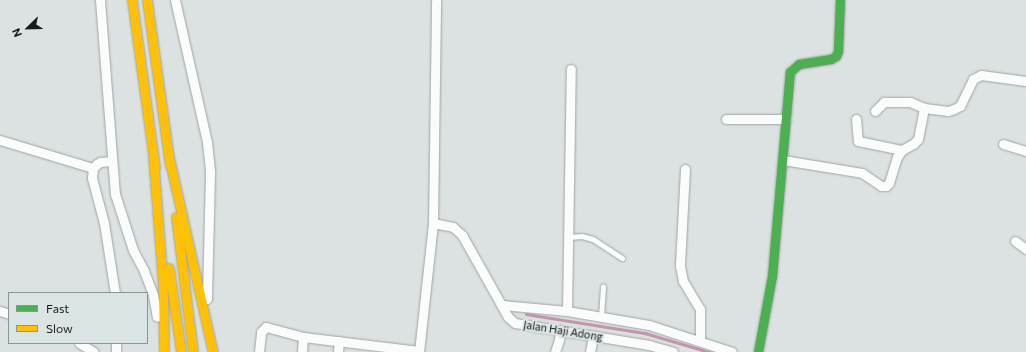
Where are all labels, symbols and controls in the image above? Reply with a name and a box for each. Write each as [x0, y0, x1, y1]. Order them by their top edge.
north arrow [8, 8, 48, 48]
text: N [9, 27, 24, 39]
legend [8, 292, 148, 344]
text: Fast [46, 301, 69, 315]
street label: Jalan Haji Adong [522, 318, 604, 344]
text: Slow [46, 321, 73, 335]

